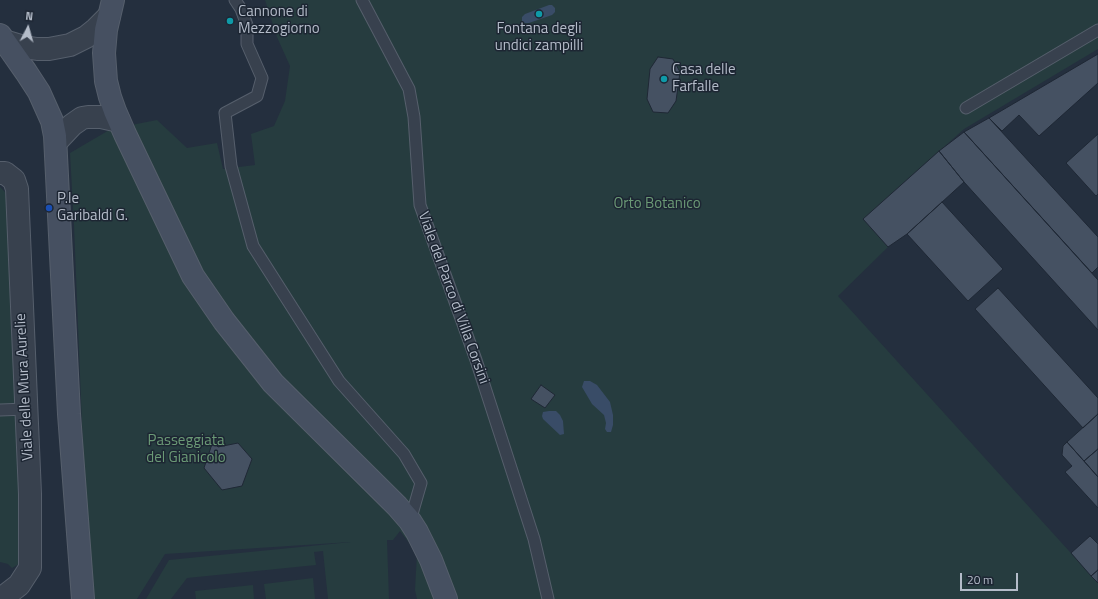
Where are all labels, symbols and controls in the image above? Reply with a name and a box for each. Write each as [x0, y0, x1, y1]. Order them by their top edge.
place label: Cannone di Mezzogiorno [238, 3, 320, 38]
north arrow [8, 8, 48, 48]
text: N [25, 8, 34, 24]
marker: Fontana degli undici zampilli [534, 9, 544, 19]
marker: Cannone di Mezzogiorno [225, 16, 235, 26]
place label: Fontana degli undici zampilli [495, 20, 583, 55]
place label: Casa delle Farfalle [672, 61, 735, 96]
marker: Casa delle Farfalle [659, 74, 669, 84]
place label: P.le Garibaldi G. [57, 190, 128, 225]
park label: Orto Botanico [613, 195, 701, 213]
marker: P.le Garibaldi G. [44, 203, 54, 213]
street label: Viale del Parco di Villa Corsini [413, 209, 493, 387]
street label: Viale delle Mura Aurelie [12, 313, 38, 461]
park label: Passeggiata del Gianicolo [146, 432, 226, 467]
scale bar [962, 565, 1020, 591]
text: 20 m [967, 570, 993, 589]

